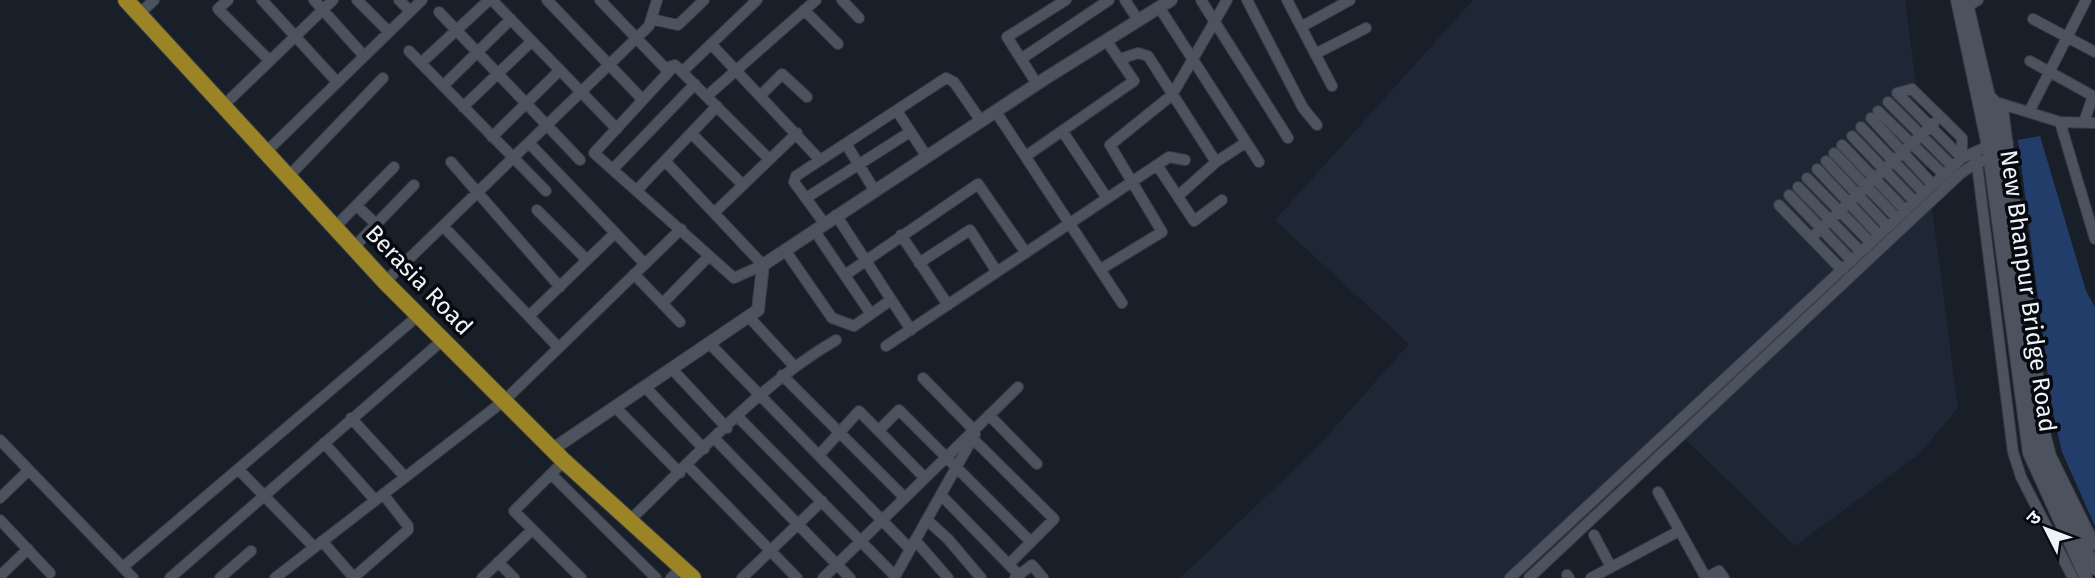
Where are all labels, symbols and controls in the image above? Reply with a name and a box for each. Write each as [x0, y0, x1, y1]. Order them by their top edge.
street label: New Bhanpur Bridge Road [1994, 148, 2062, 434]
street label: Berasia Road [360, 219, 478, 341]
north arrow [2011, 494, 2081, 564]
text: उ [2021, 505, 2047, 530]

